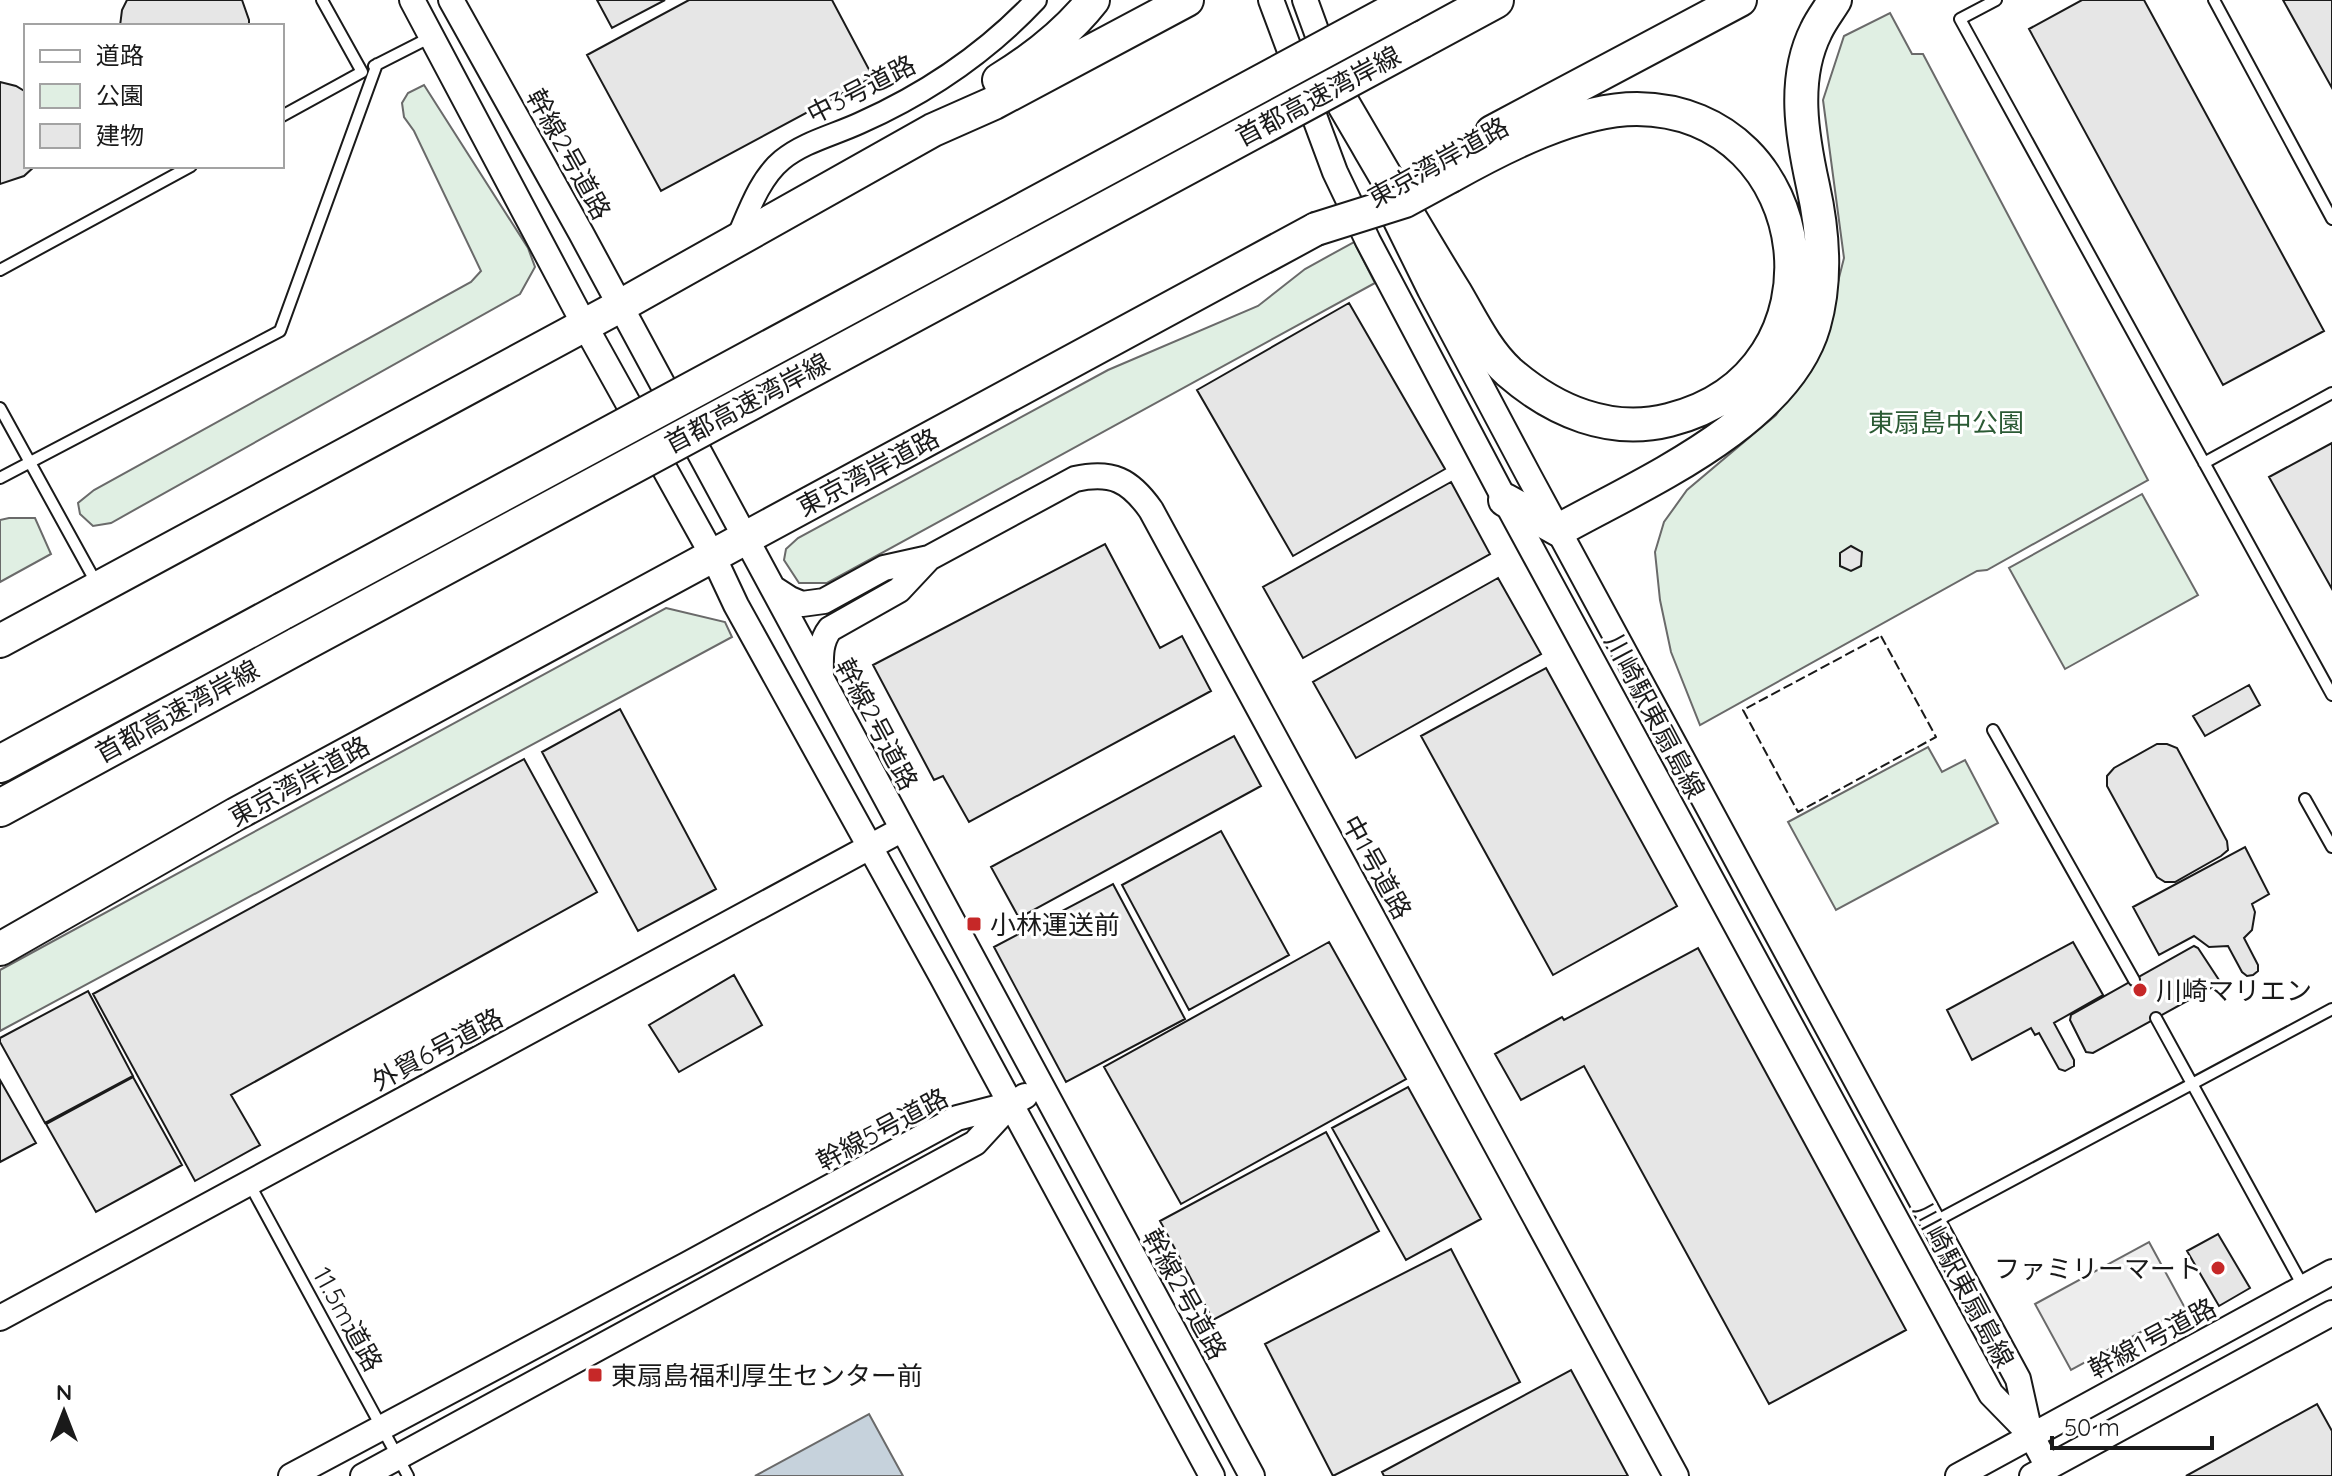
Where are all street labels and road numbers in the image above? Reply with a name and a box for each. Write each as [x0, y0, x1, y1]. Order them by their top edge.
street label: 首都高速湾岸線 [1230, 39, 1406, 153]
street label: 中3号道路 [801, 48, 921, 130]
street label: 幹線2号道路 [520, 83, 618, 225]
street label: 東京湾岸道路 [1362, 110, 1514, 214]
street label: 首都高速湾岸線 [659, 346, 835, 460]
street label: 東京湾岸道路 [791, 421, 945, 523]
street label: 川崎駅東扇島線 [1598, 628, 1712, 804]
street label: 首都高速湾岸線 [89, 652, 265, 770]
street label: 幹線2号道路 [829, 653, 925, 795]
street label: 東京湾岸道路 [223, 729, 375, 833]
street label: 中1号道路 [1335, 809, 1419, 925]
street label: 外貿6号道路 [366, 1001, 508, 1097]
street label: 幹線5号道路 [811, 1081, 953, 1177]
street label: 川崎駅東扇島線 [1907, 1197, 2021, 1373]
street label: 幹線2号道路 [1136, 1223, 1234, 1365]
street label: 11.5m道路 [306, 1261, 390, 1377]
street label: 幹線1号道路 [2083, 1291, 2221, 1385]

